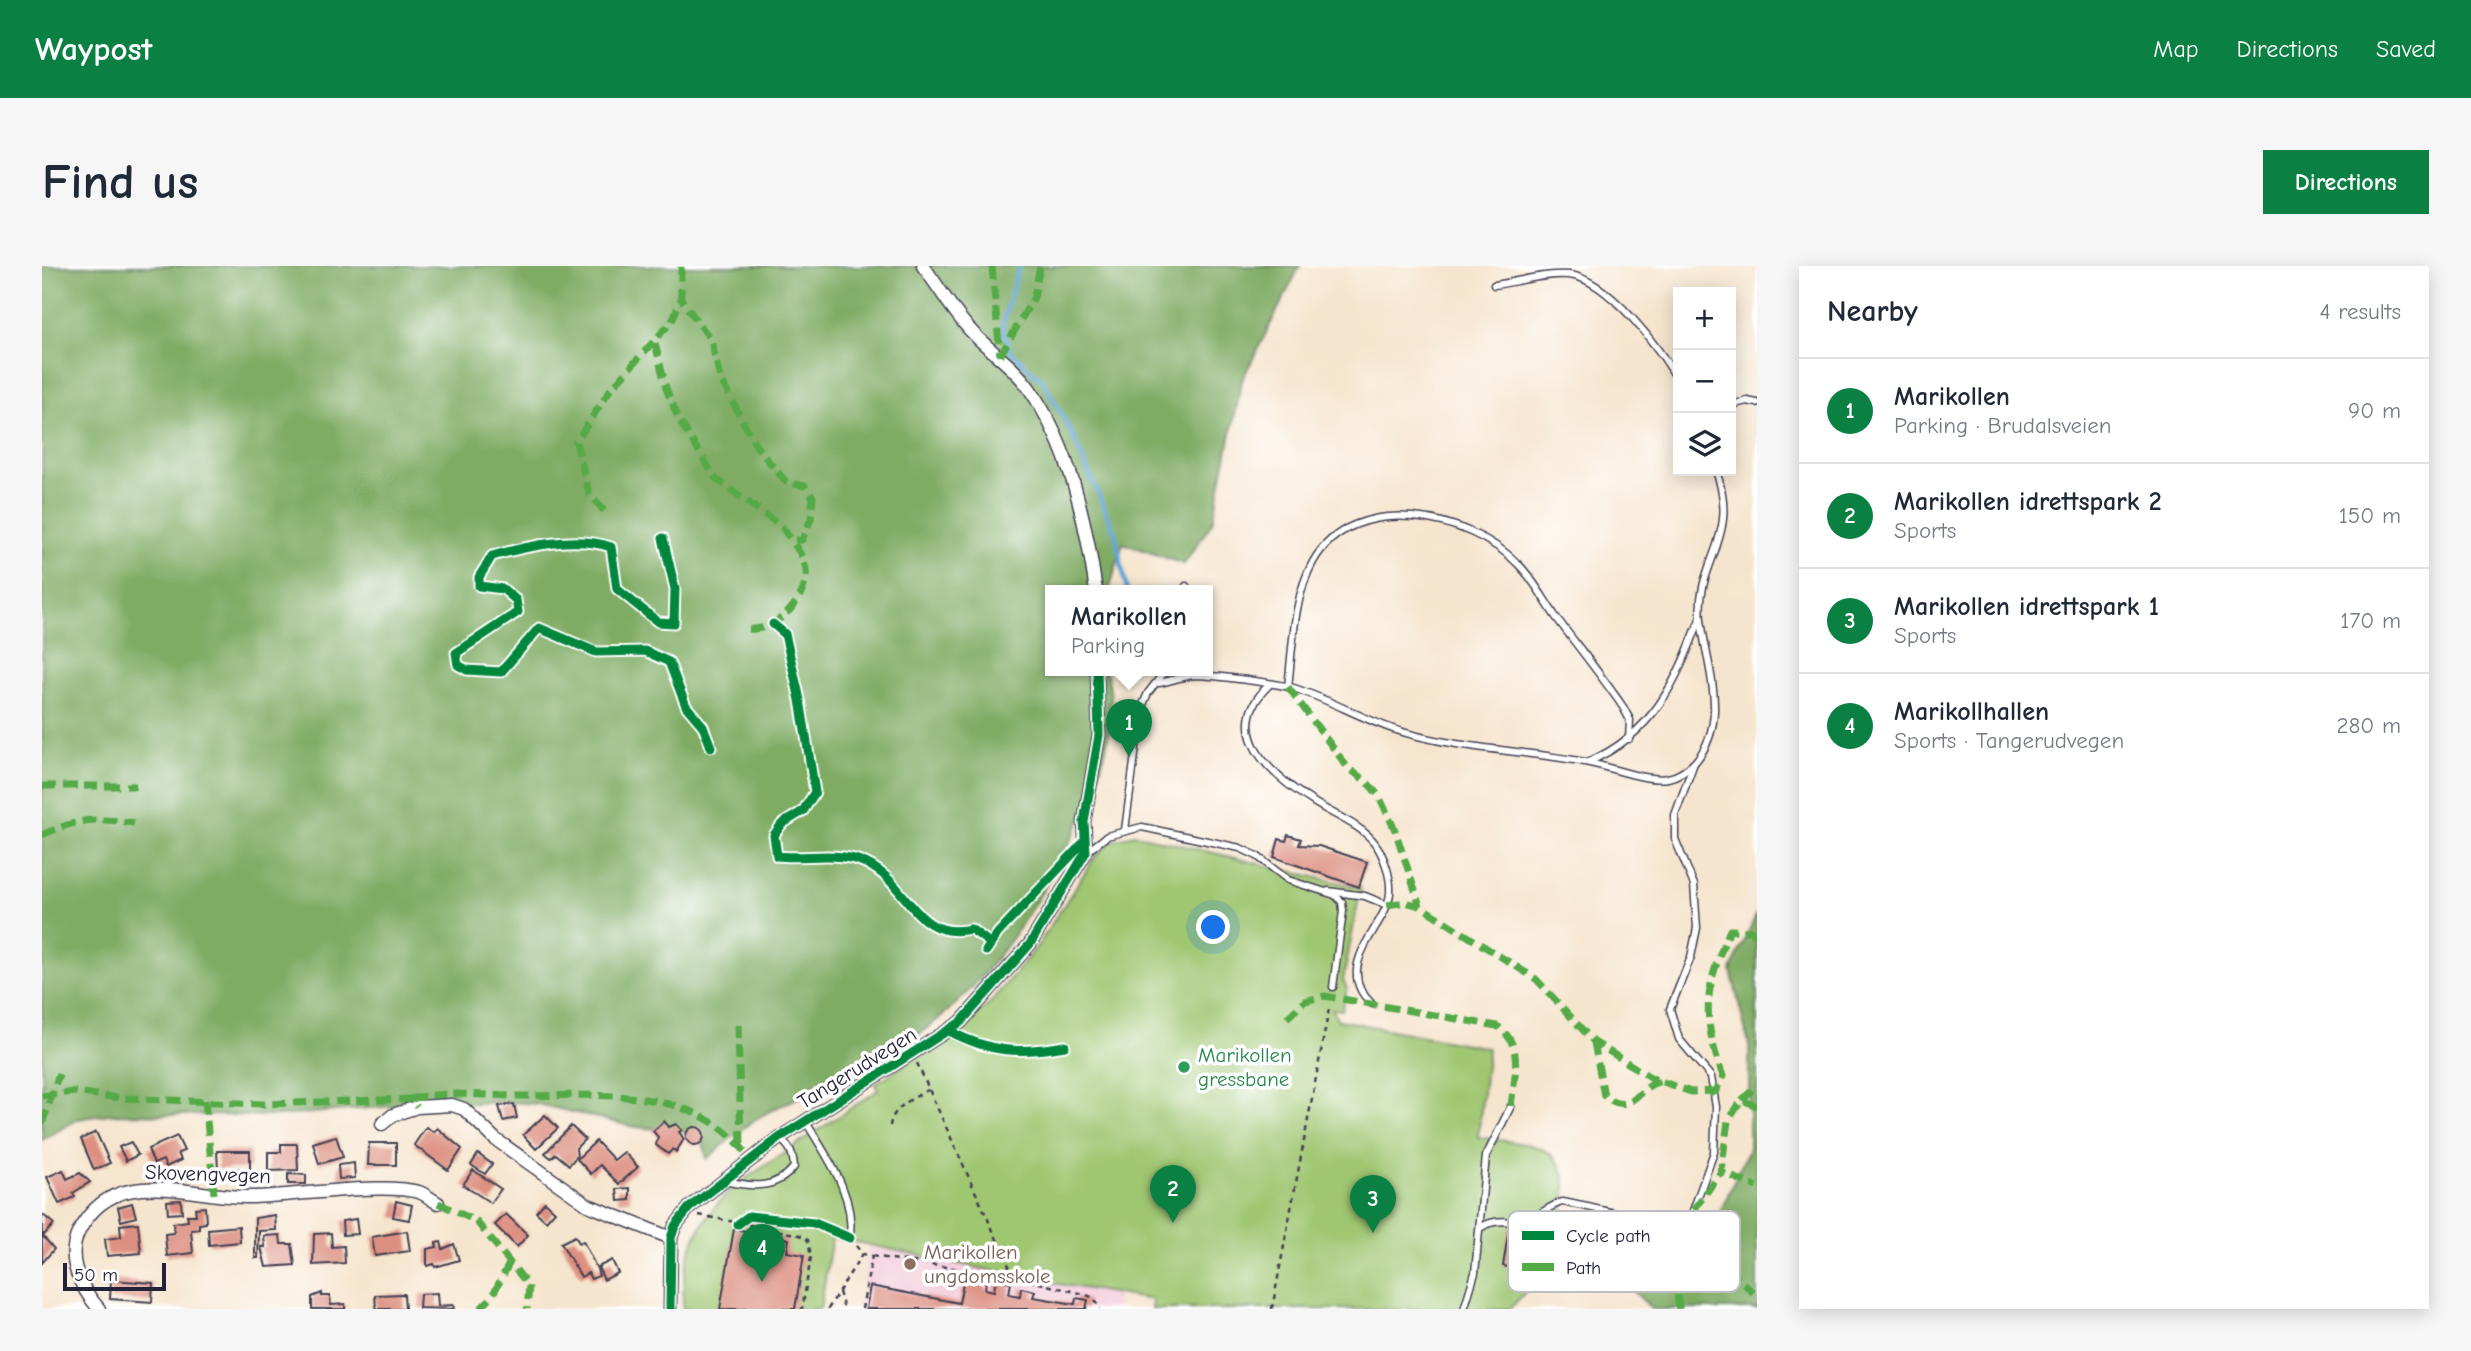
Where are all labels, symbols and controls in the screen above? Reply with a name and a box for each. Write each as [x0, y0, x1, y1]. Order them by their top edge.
text: Waypost [35, 30, 152, 68]
text: Map [2153, 35, 2199, 63]
text: Directions [2237, 35, 2338, 63]
text: Saved [2376, 35, 2436, 63]
button: Directions [2263, 150, 2429, 214]
text: Find us [42, 154, 198, 210]
map controls [1673, 287, 1736, 476]
button: + [1673, 287, 1736, 350]
text: Nearby [1827, 294, 1918, 329]
text: 4 results [2319, 298, 2401, 325]
button: − [1673, 350, 1736, 413]
text: Marikollen [1894, 382, 2010, 412]
text: 1 [1845, 397, 1855, 424]
text: 90 m [2348, 397, 2401, 424]
text: Parking · Brudalsveien [1894, 412, 2112, 439]
button: layers [1673, 413, 1736, 476]
text: Marikollen idrettspark 2 [1894, 487, 2162, 517]
text: 2 [1844, 502, 1856, 529]
text: 150 m [2339, 502, 2401, 529]
text: Sports [1894, 517, 1956, 544]
popup [1045, 585, 1213, 676]
text: Marikollen idrettspark 1 [1894, 592, 2159, 622]
text: Marikollen [1071, 602, 1187, 632]
text: 3 [1844, 607, 1856, 634]
text: 170 m [2340, 607, 2401, 634]
text: Sports [1894, 622, 1956, 649]
text: Parking [1071, 632, 1145, 659]
text: Marikollhallen [1894, 697, 2049, 727]
pin: 1 [1106, 699, 1152, 757]
text: 4 [1845, 712, 1855, 739]
text: 280 m [2336, 712, 2401, 739]
text: Sports · Tangerudvegen [1894, 727, 2124, 754]
your location [1196, 910, 1230, 944]
street label: Tangerudvegen [793, 1022, 921, 1114]
place label: Marikollen gressbane [1198, 1043, 1292, 1091]
marker: Marikollen gressbane [1176, 1059, 1192, 1075]
street label: Skovengvegen [145, 1160, 271, 1188]
pin: 2 [1150, 1165, 1196, 1223]
pin: 3 [1350, 1175, 1396, 1233]
legend [1508, 1211, 1740, 1292]
pin: 4 [739, 1224, 785, 1282]
text: Cycle path [1566, 1225, 1651, 1247]
place label: Marikollen ungdomsskole [924, 1240, 1051, 1288]
marker: Marikollen ungdomsskole [902, 1256, 918, 1272]
text: Path [1566, 1257, 1601, 1279]
scale bar [63, 1260, 166, 1292]
text: 50 m [74, 1264, 118, 1286]

